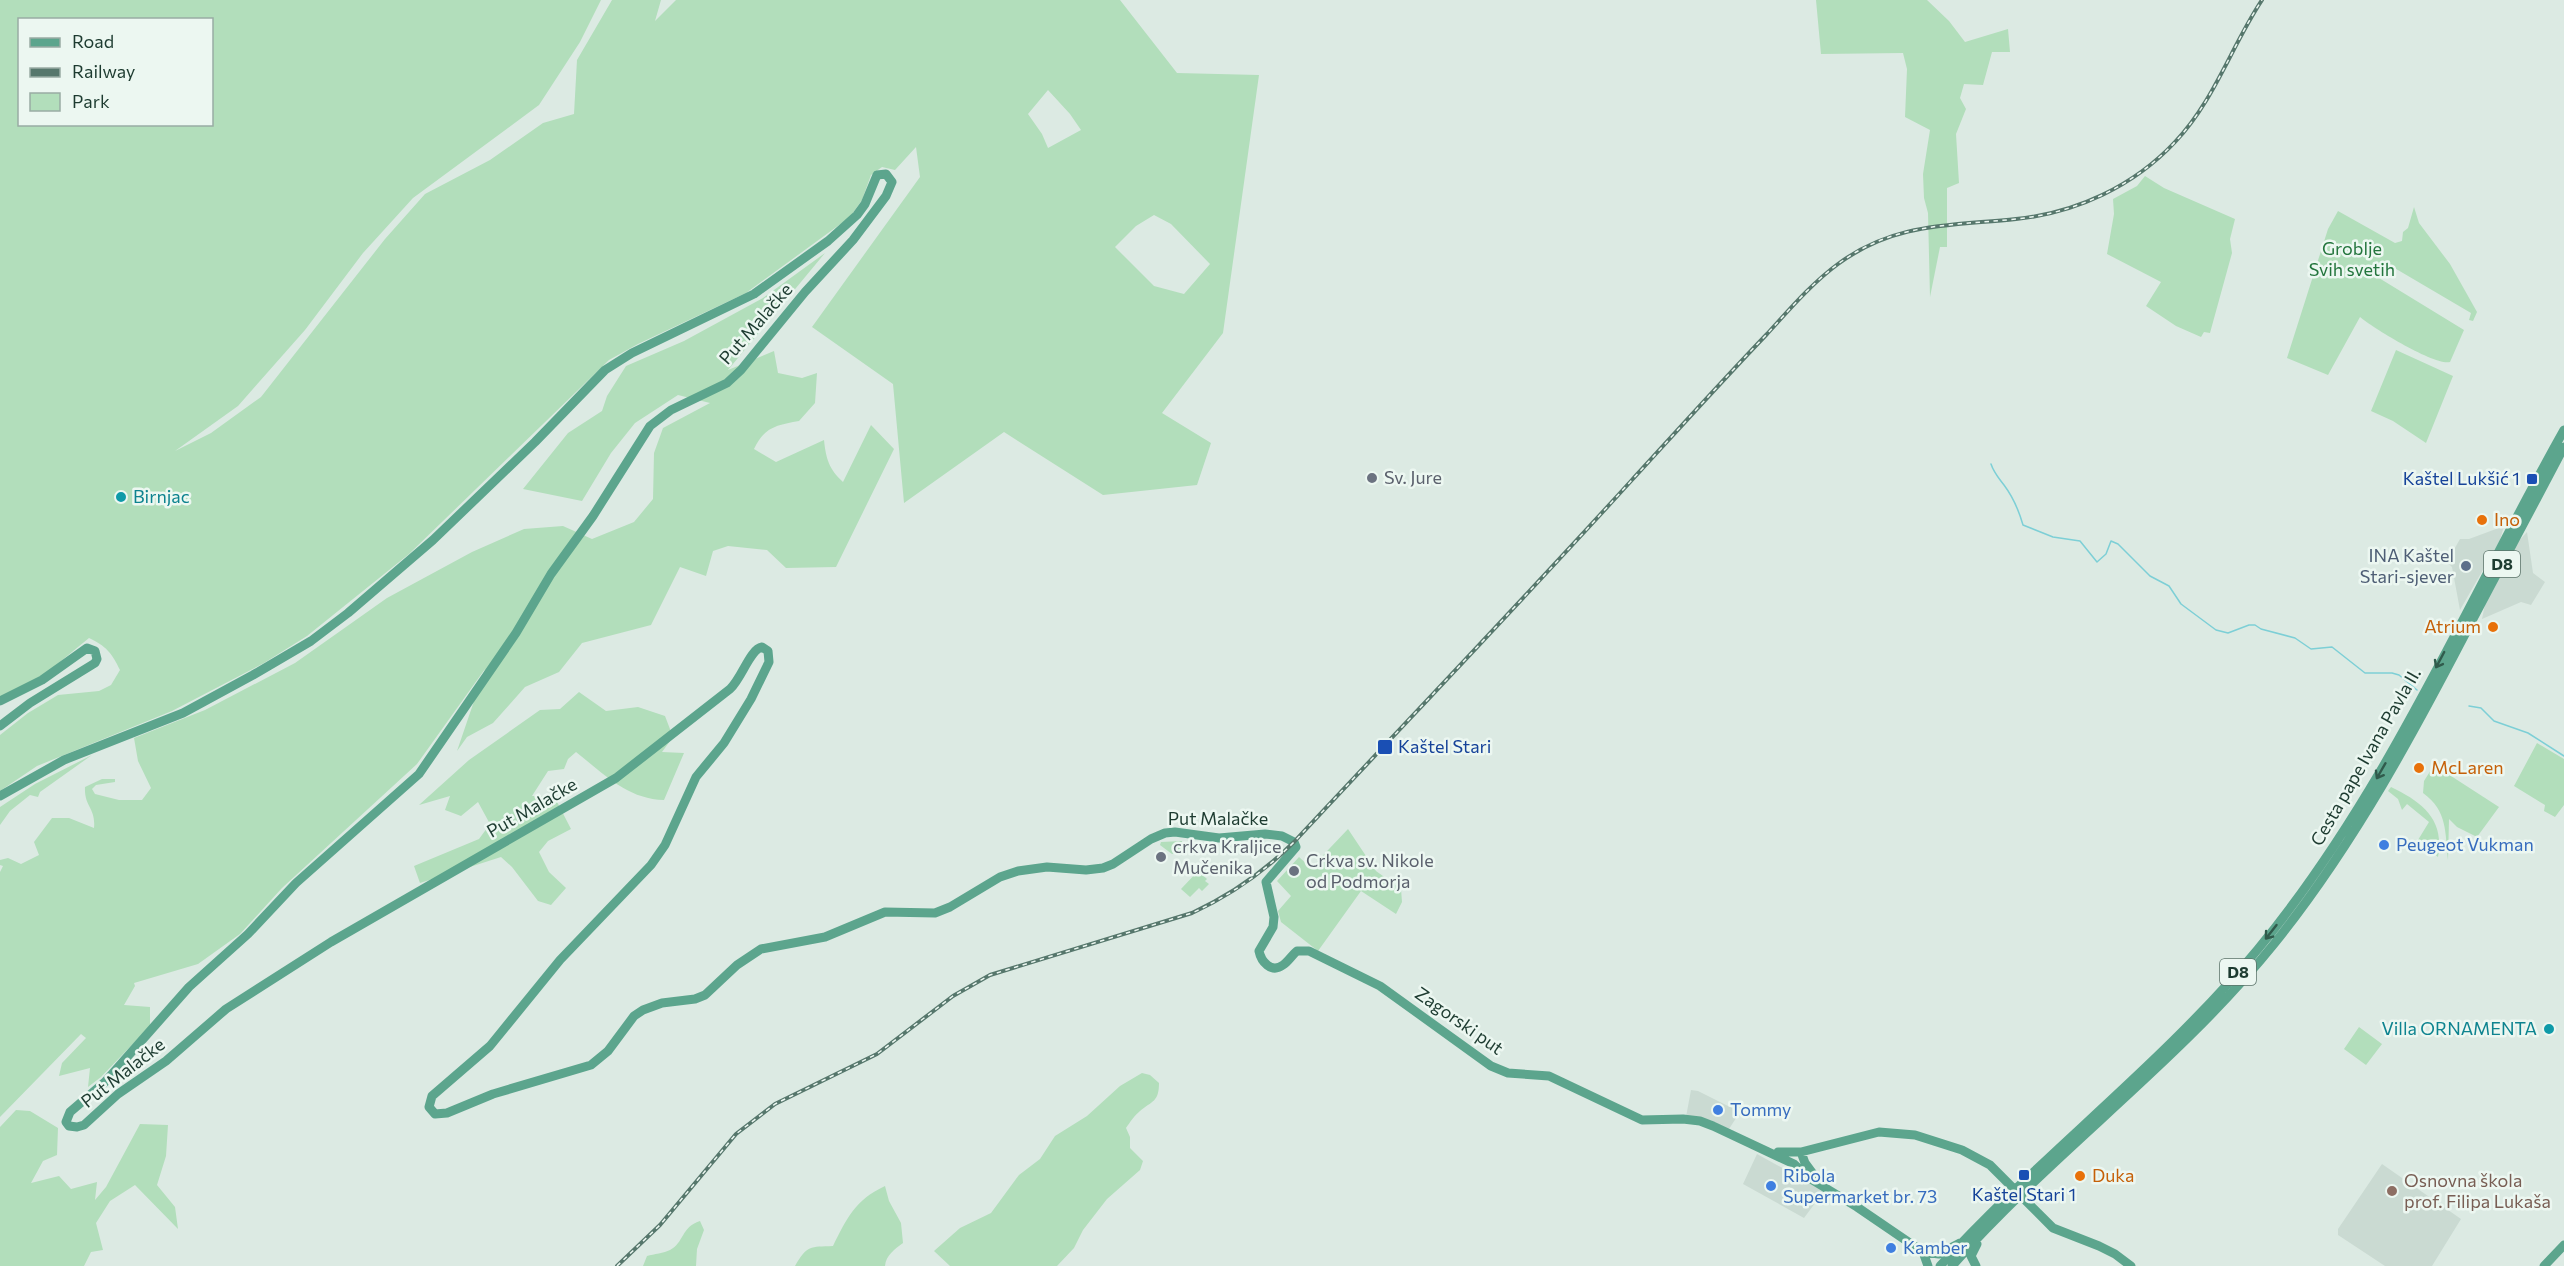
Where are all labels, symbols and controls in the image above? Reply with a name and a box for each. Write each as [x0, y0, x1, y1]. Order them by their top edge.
legend [18, 18, 213, 126]
text: Road [72, 30, 114, 52]
text: Railway [72, 60, 135, 82]
text: Park [72, 90, 110, 112]
park label: Groblje Svih svetih [2309, 237, 2395, 280]
street label: Put Malačke [714, 278, 796, 368]
place label: Sv. Jure [1384, 466, 1442, 488]
place label: Kaštel Lukšić 1 [2403, 467, 2520, 489]
marker: Sv. Jure [1365, 471, 1379, 485]
marker: Kaštel Lukšić 1 [2525, 472, 2539, 486]
place label: Birnjac [133, 485, 190, 507]
marker: Birnjac [114, 490, 128, 504]
place label: Ino [2494, 508, 2520, 530]
marker: Ino [2475, 513, 2489, 527]
place label: INA Kaštel Stari-sjever [2360, 544, 2454, 587]
road number: D8 [2484, 551, 2520, 577]
marker: INA Kaštel Stari-sjever [2459, 559, 2473, 573]
place label: Atrium [2424, 615, 2481, 637]
marker: Atrium [2486, 620, 2500, 634]
one-way arrow [2434, 651, 2446, 669]
street label: Cesta pape Ivana Pavla II. [2305, 664, 2425, 849]
place label: Kaštel Stari [1398, 735, 1491, 757]
marker: Kaštel Stari [1376, 738, 1394, 756]
place label: McLaren [2431, 756, 2504, 778]
marker: McLaren [2412, 761, 2426, 775]
one-way arrow [2375, 762, 2387, 779]
street label: Put Malačke [483, 773, 580, 842]
street label: Put Malačke [1168, 807, 1268, 829]
place label: Peugeot Vukman [2396, 833, 2534, 855]
place label: crkva Kraljice Mučenika [1173, 835, 1281, 878]
marker: Peugeot Vukman [2377, 838, 2391, 852]
place label: Crkva sv. Nikole od Podmorja [1306, 849, 1434, 892]
marker: crkva Kraljice Mučenika [1154, 850, 1168, 864]
marker: Crkva sv. Nikole od Podmorja [1287, 864, 1301, 878]
one-way arrow [2265, 924, 2278, 940]
road number: D8 [2220, 959, 2256, 985]
street label: Zagorski put [1411, 982, 1508, 1059]
place label: Villa ORNAMENTA [2381, 1017, 2537, 1039]
marker: Villa ORNAMENTA [2542, 1022, 2556, 1036]
street label: Put Malačke [76, 1033, 169, 1112]
place label: Tommy [1730, 1098, 1791, 1120]
marker: Tommy [1711, 1103, 1725, 1117]
place label: Ribola Supermarket br. 73 [1783, 1164, 1937, 1207]
place label: Duka [2092, 1164, 2134, 1186]
marker: Kaštel Stari 1 [2017, 1168, 2031, 1182]
marker: Duka [2073, 1169, 2087, 1183]
place label: Osnovna škola prof. Filipa Lukaša [2404, 1169, 2551, 1212]
marker: Ribola Supermarket br. 73 [1764, 1179, 1778, 1193]
place label: Kaštel Stari 1 [1972, 1183, 2076, 1205]
marker: Osnovna škola prof. Filipa Lukaša [2385, 1184, 2399, 1198]
place label: Kamber [1903, 1236, 1968, 1258]
marker: Kamber [1884, 1241, 1898, 1255]

